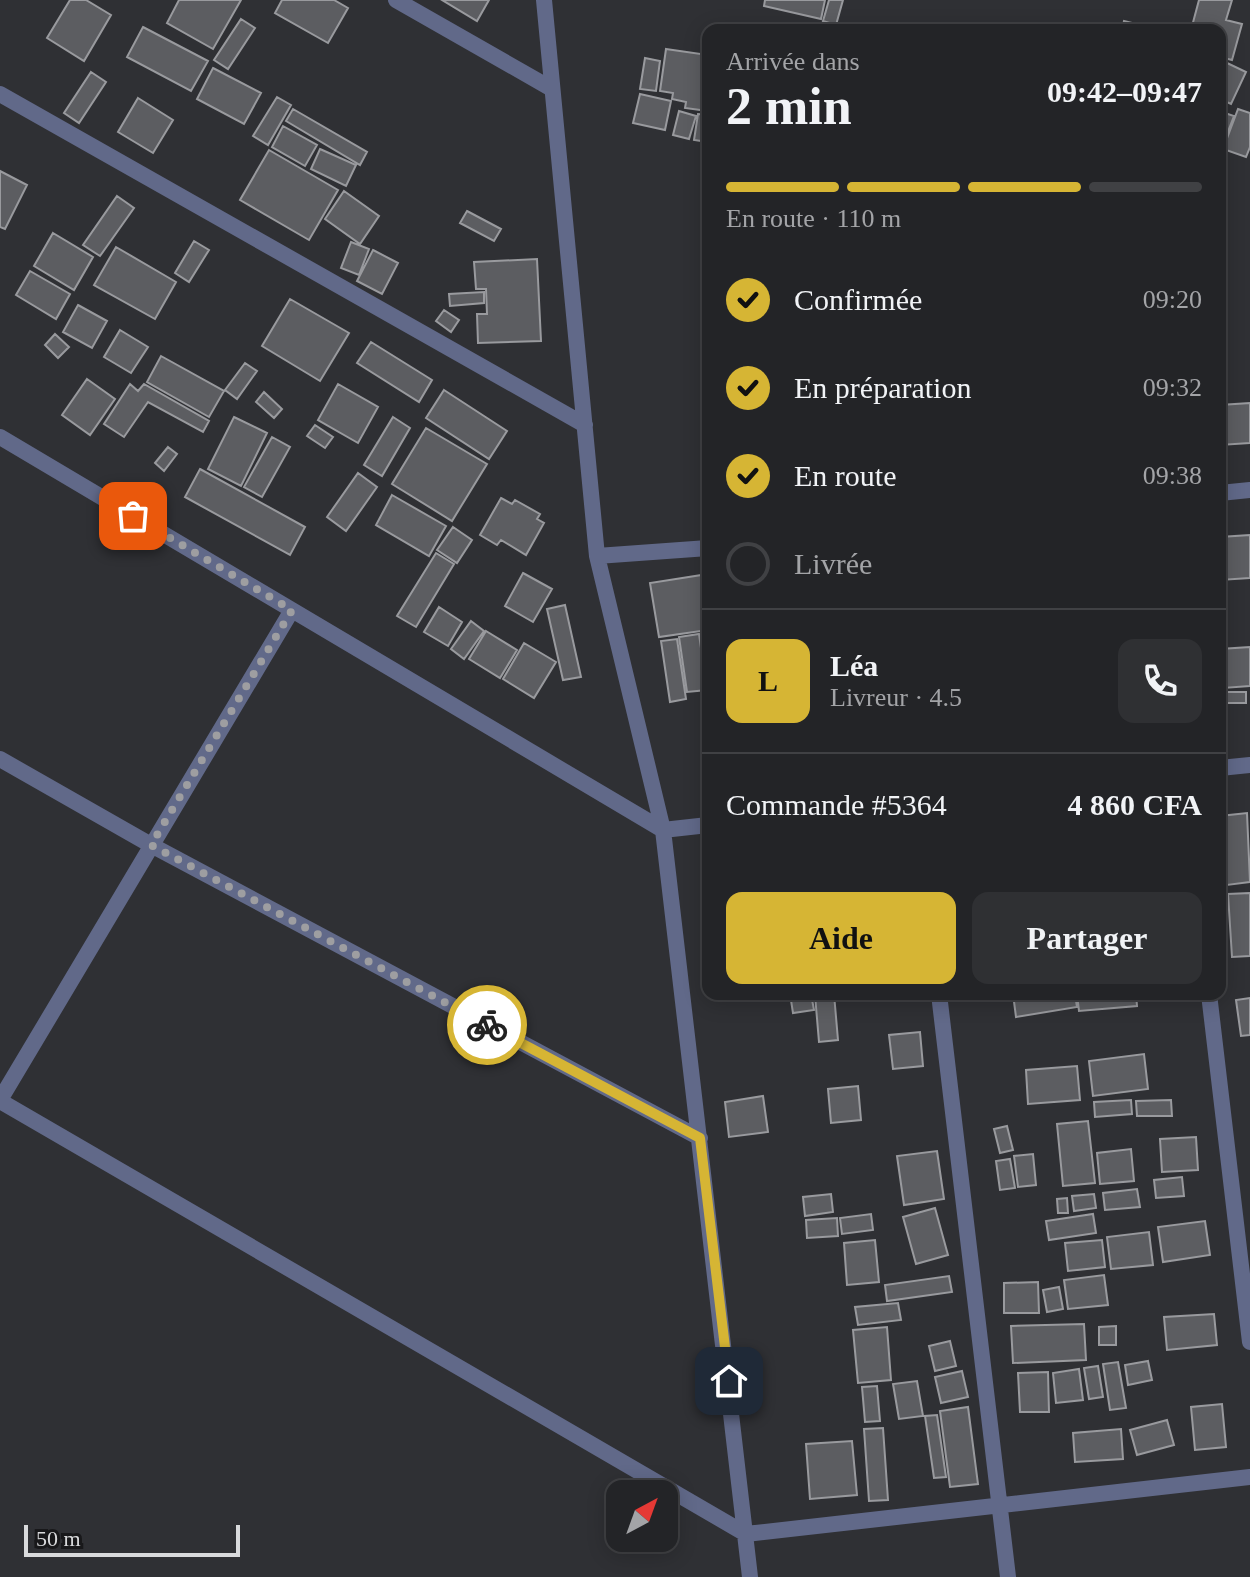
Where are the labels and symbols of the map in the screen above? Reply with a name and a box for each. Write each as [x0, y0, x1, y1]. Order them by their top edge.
pin [99, 482, 167, 550]
courier [447, 985, 527, 1065]
pin [695, 1347, 763, 1415]
north arrow [606, 1480, 678, 1552]
scale bar [24, 1521, 240, 1557]

